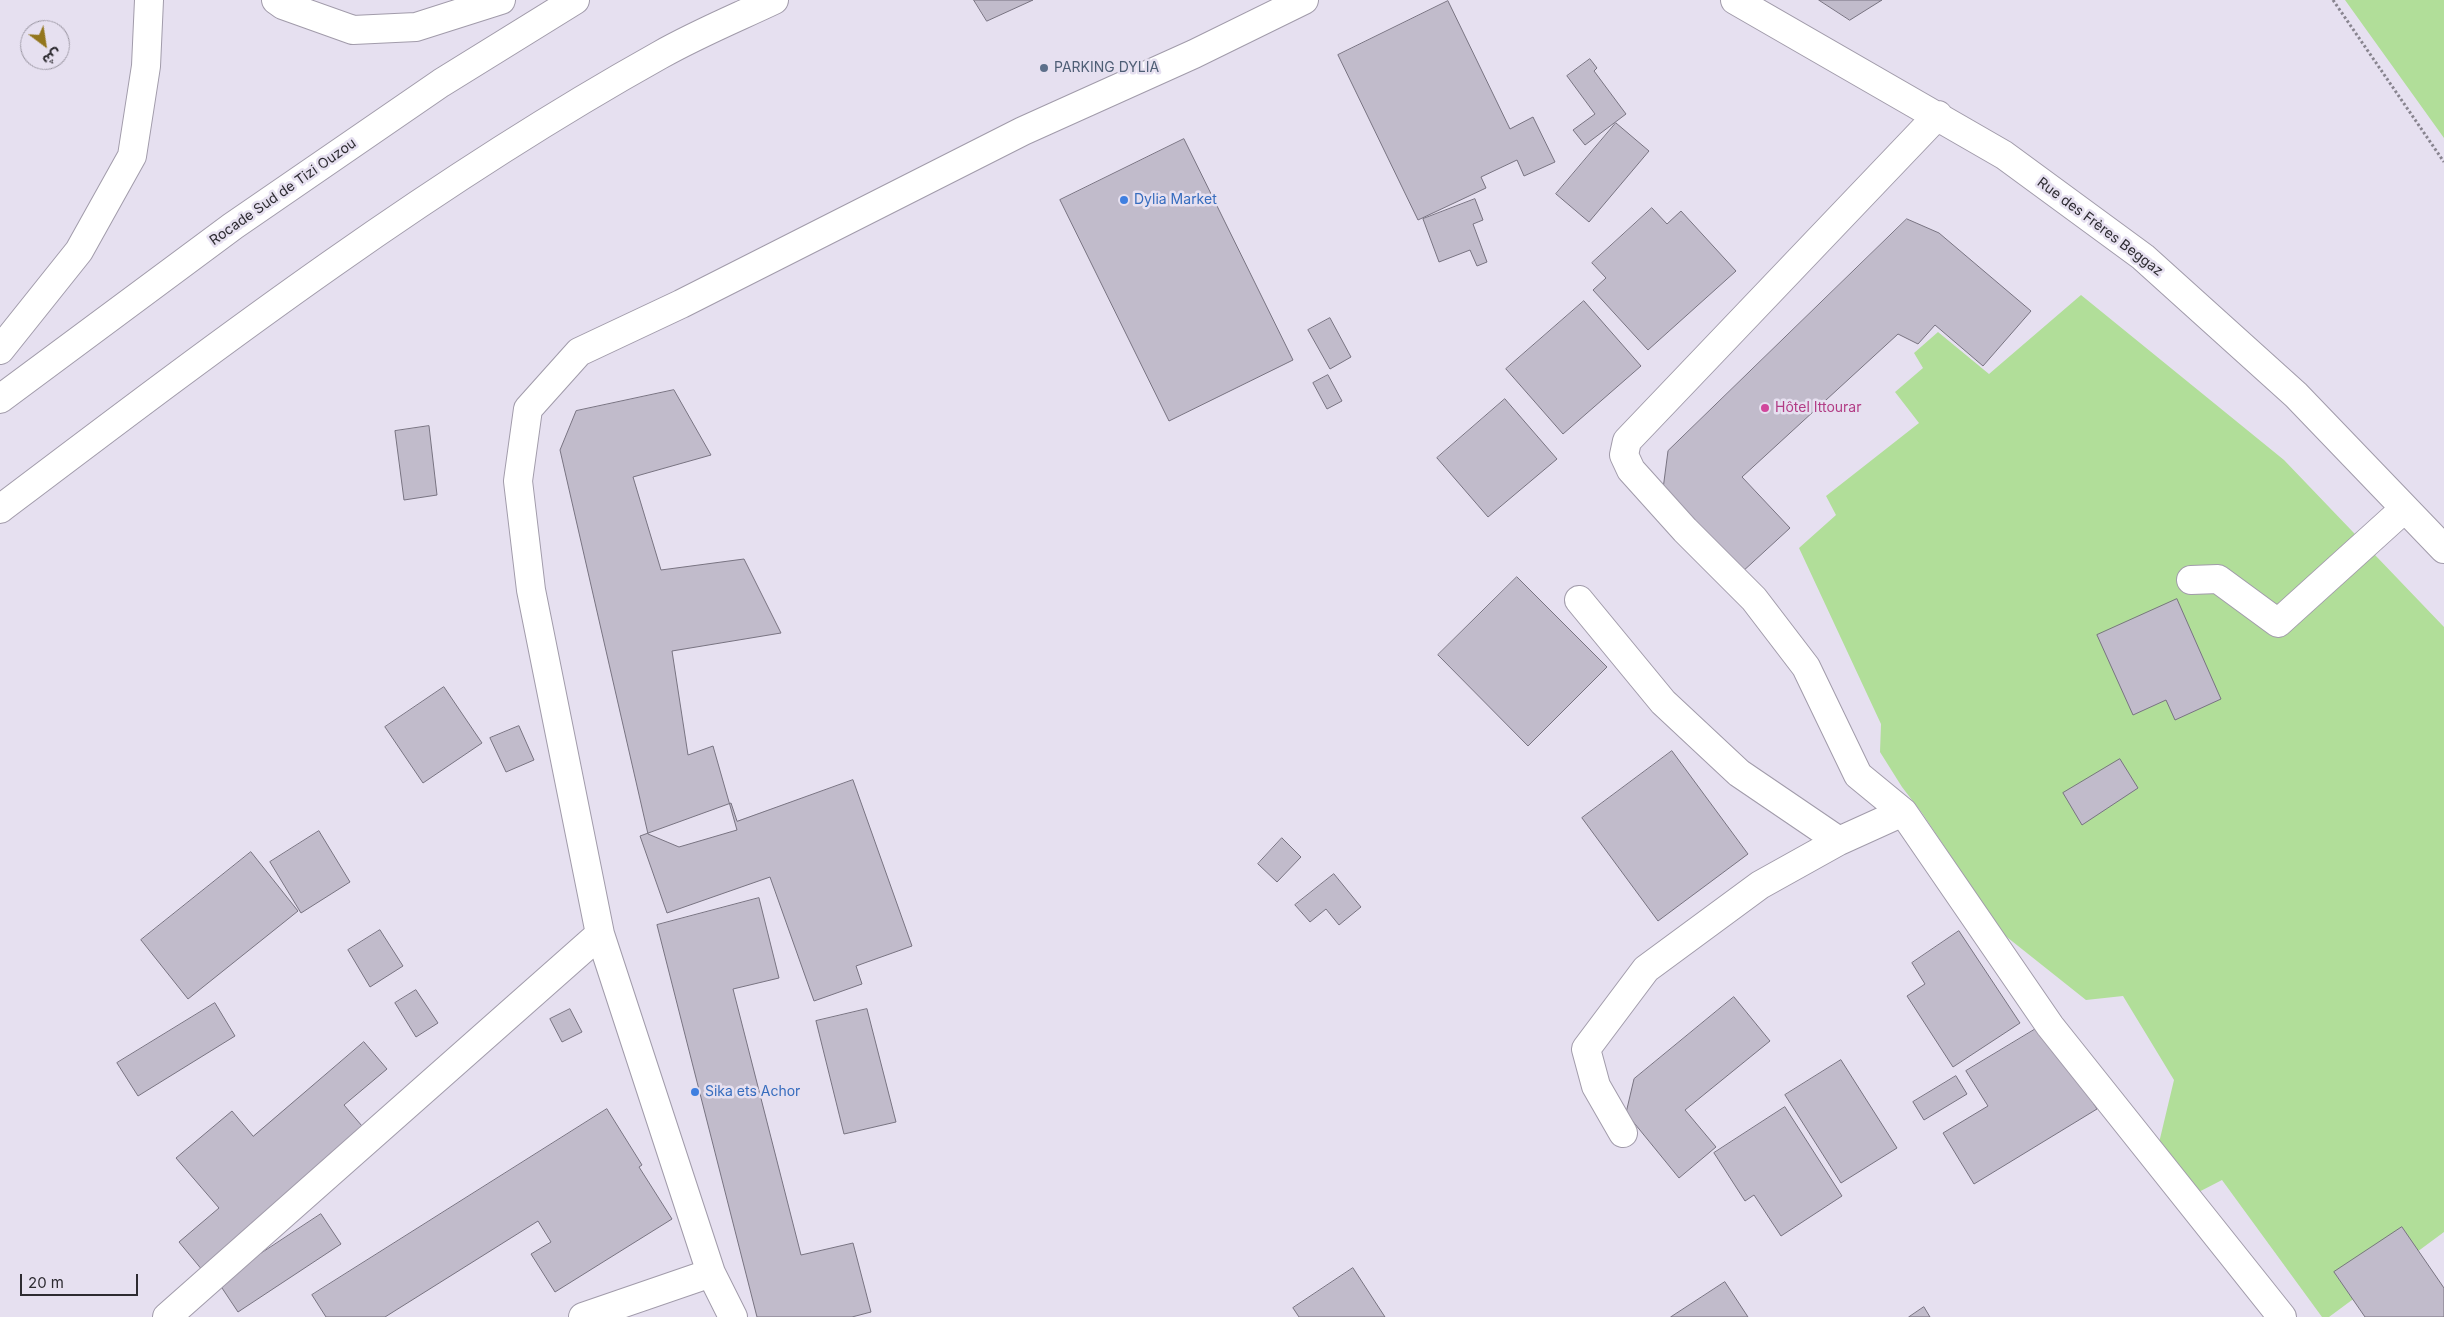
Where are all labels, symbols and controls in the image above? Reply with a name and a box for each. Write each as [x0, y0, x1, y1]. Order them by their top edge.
north arrow [20, 20, 70, 70]
text: ش [40, 45, 65, 70]
place label: PARKING DYLIA [1054, 60, 1159, 76]
marker: PARKING DYLIA [1038, 62, 1050, 74]
street label: Rocade Sud de Tizi Ouzou [207, 135, 359, 249]
street label: Rue des Frères Beggaz [2034, 174, 2166, 280]
place label: Dylia Market [1134, 192, 1217, 208]
marker: Dylia Market [1118, 194, 1130, 206]
place label: Hôtel Ittourar [1775, 400, 1861, 416]
marker: Hôtel Ittourar [1759, 402, 1771, 414]
place label: Sika ets Achor [705, 1084, 800, 1100]
marker: Sika ets Achor [689, 1086, 701, 1098]
scale bar [22, 1264, 140, 1296]
text: 20 m [28, 1273, 64, 1292]

